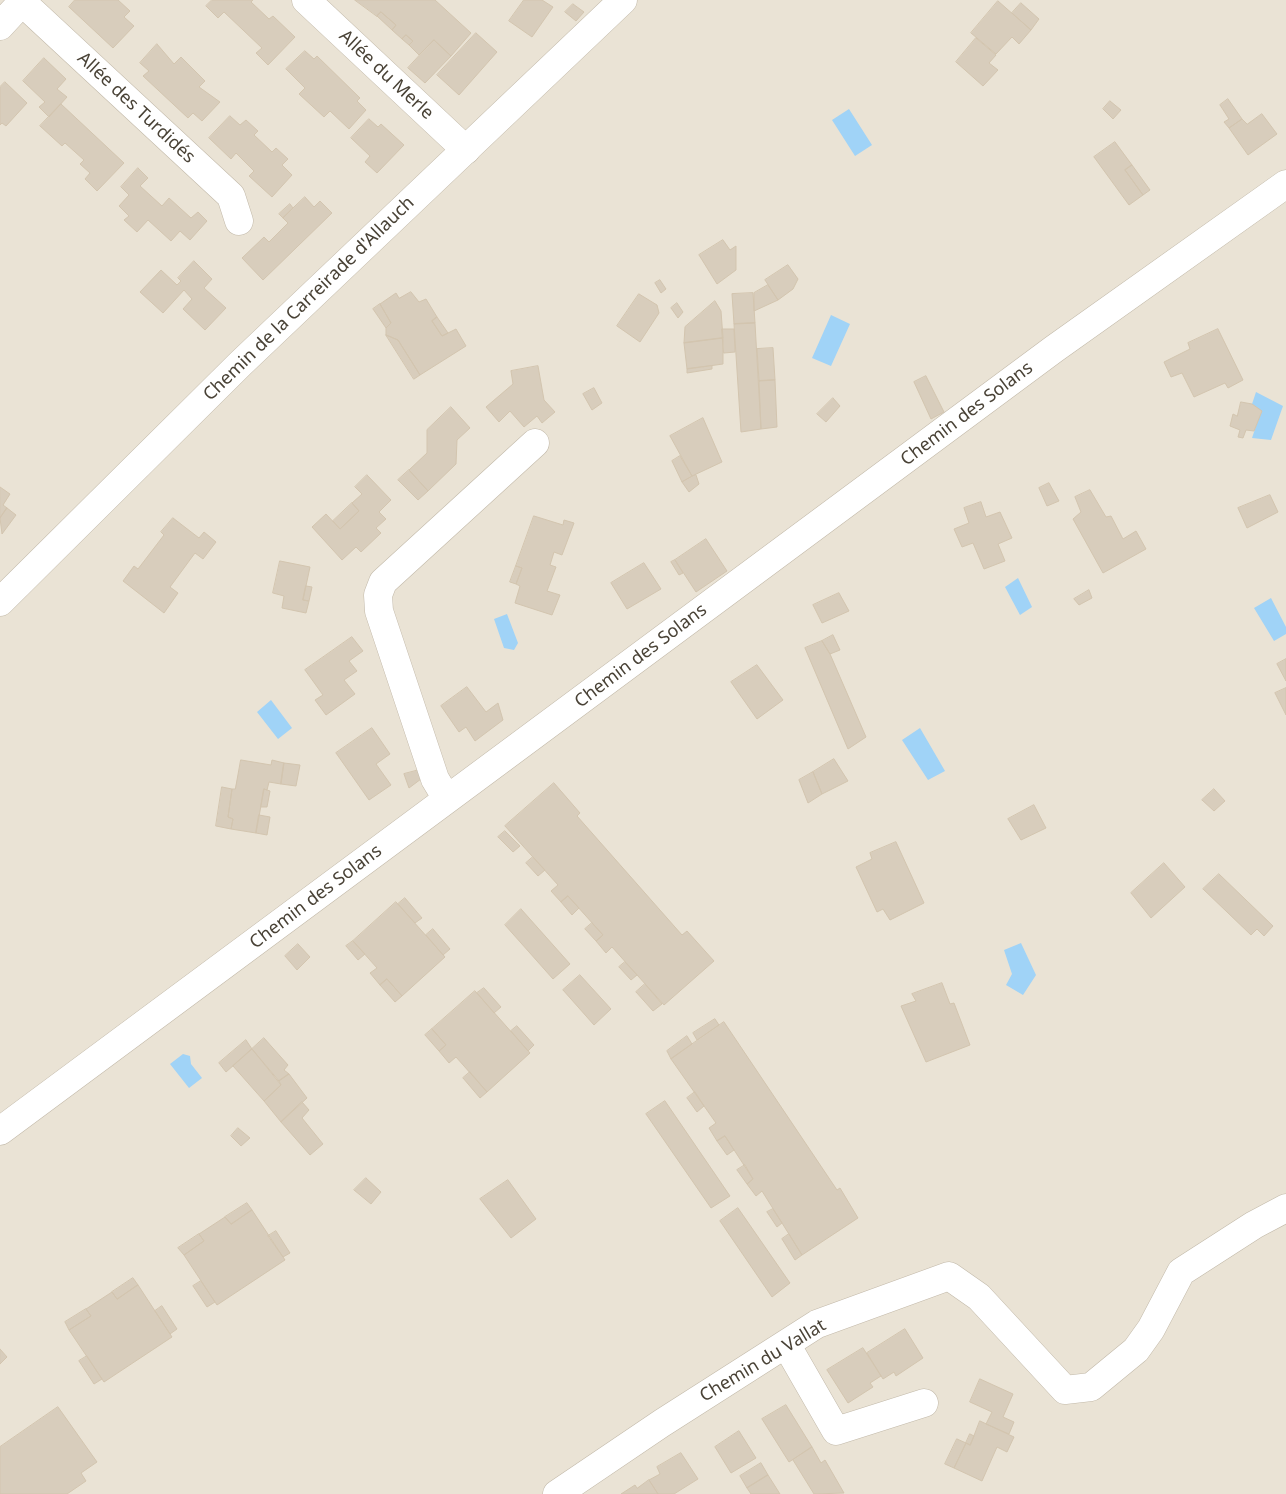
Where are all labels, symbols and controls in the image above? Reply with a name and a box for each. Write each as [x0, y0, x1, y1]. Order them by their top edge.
street label: Allée du Merle [334, 26, 438, 124]
street label: Allée des Turdidés [73, 48, 199, 168]
street label: Chemin de la Carreirade d'Allauch [199, 192, 419, 406]
street label: Chemin des Solans [897, 357, 1037, 471]
street label: Chemin des Solans [571, 599, 711, 713]
street label: Chemin des Solans [246, 840, 386, 954]
street label: Chemin du Vallat [696, 1315, 830, 1407]

